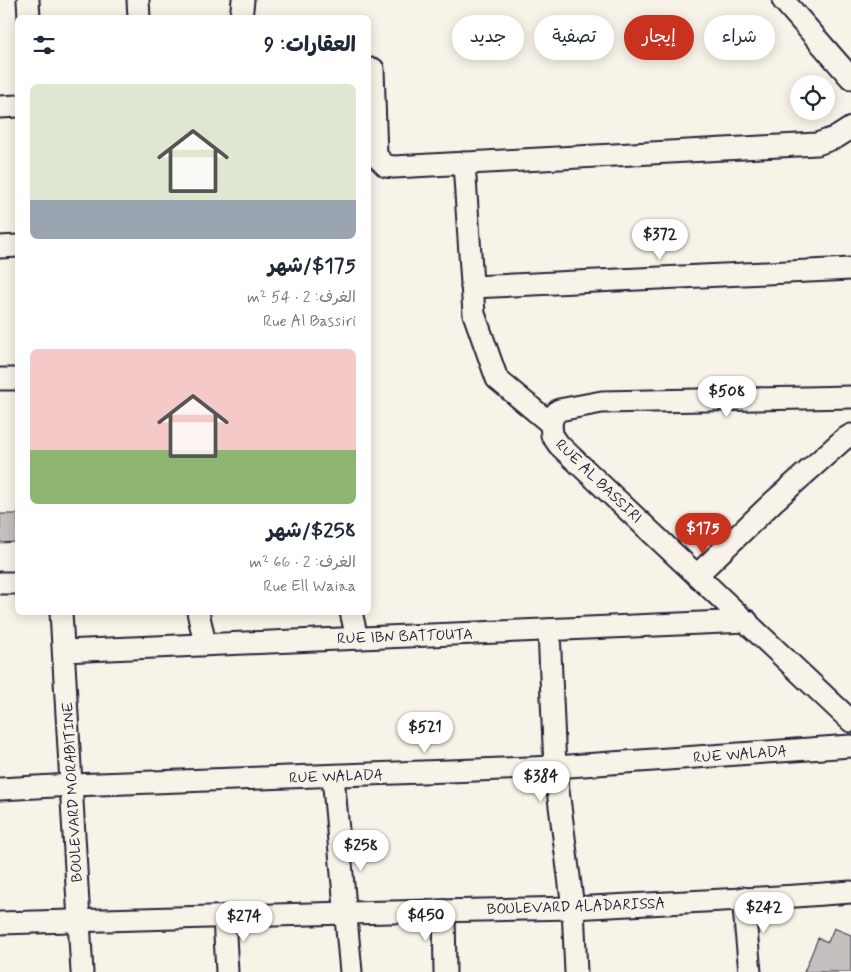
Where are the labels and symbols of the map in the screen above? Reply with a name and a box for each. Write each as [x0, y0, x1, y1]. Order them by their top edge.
pin: $372 [630, 218, 690, 261]
pin: $508 [697, 376, 757, 418]
street label: RUE AL BASSIRI [551, 435, 646, 528]
pin: $175 [673, 512, 733, 555]
street label: RUE IBN BATTOUTA [337, 625, 473, 649]
street label: BOULEVARD MORABITINE [58, 701, 88, 883]
pin: $521 [395, 712, 455, 754]
street label: RUE WALADA [692, 742, 788, 768]
pin: $384 [511, 760, 571, 803]
street label: RUE WALADA [289, 765, 383, 789]
pin: $258 [331, 830, 391, 872]
pin: $242 [734, 892, 794, 934]
street label: BOULEVARD ALADARISSA [486, 894, 666, 920]
pin: $274 [214, 900, 274, 943]
pin: $450 [396, 900, 456, 942]

